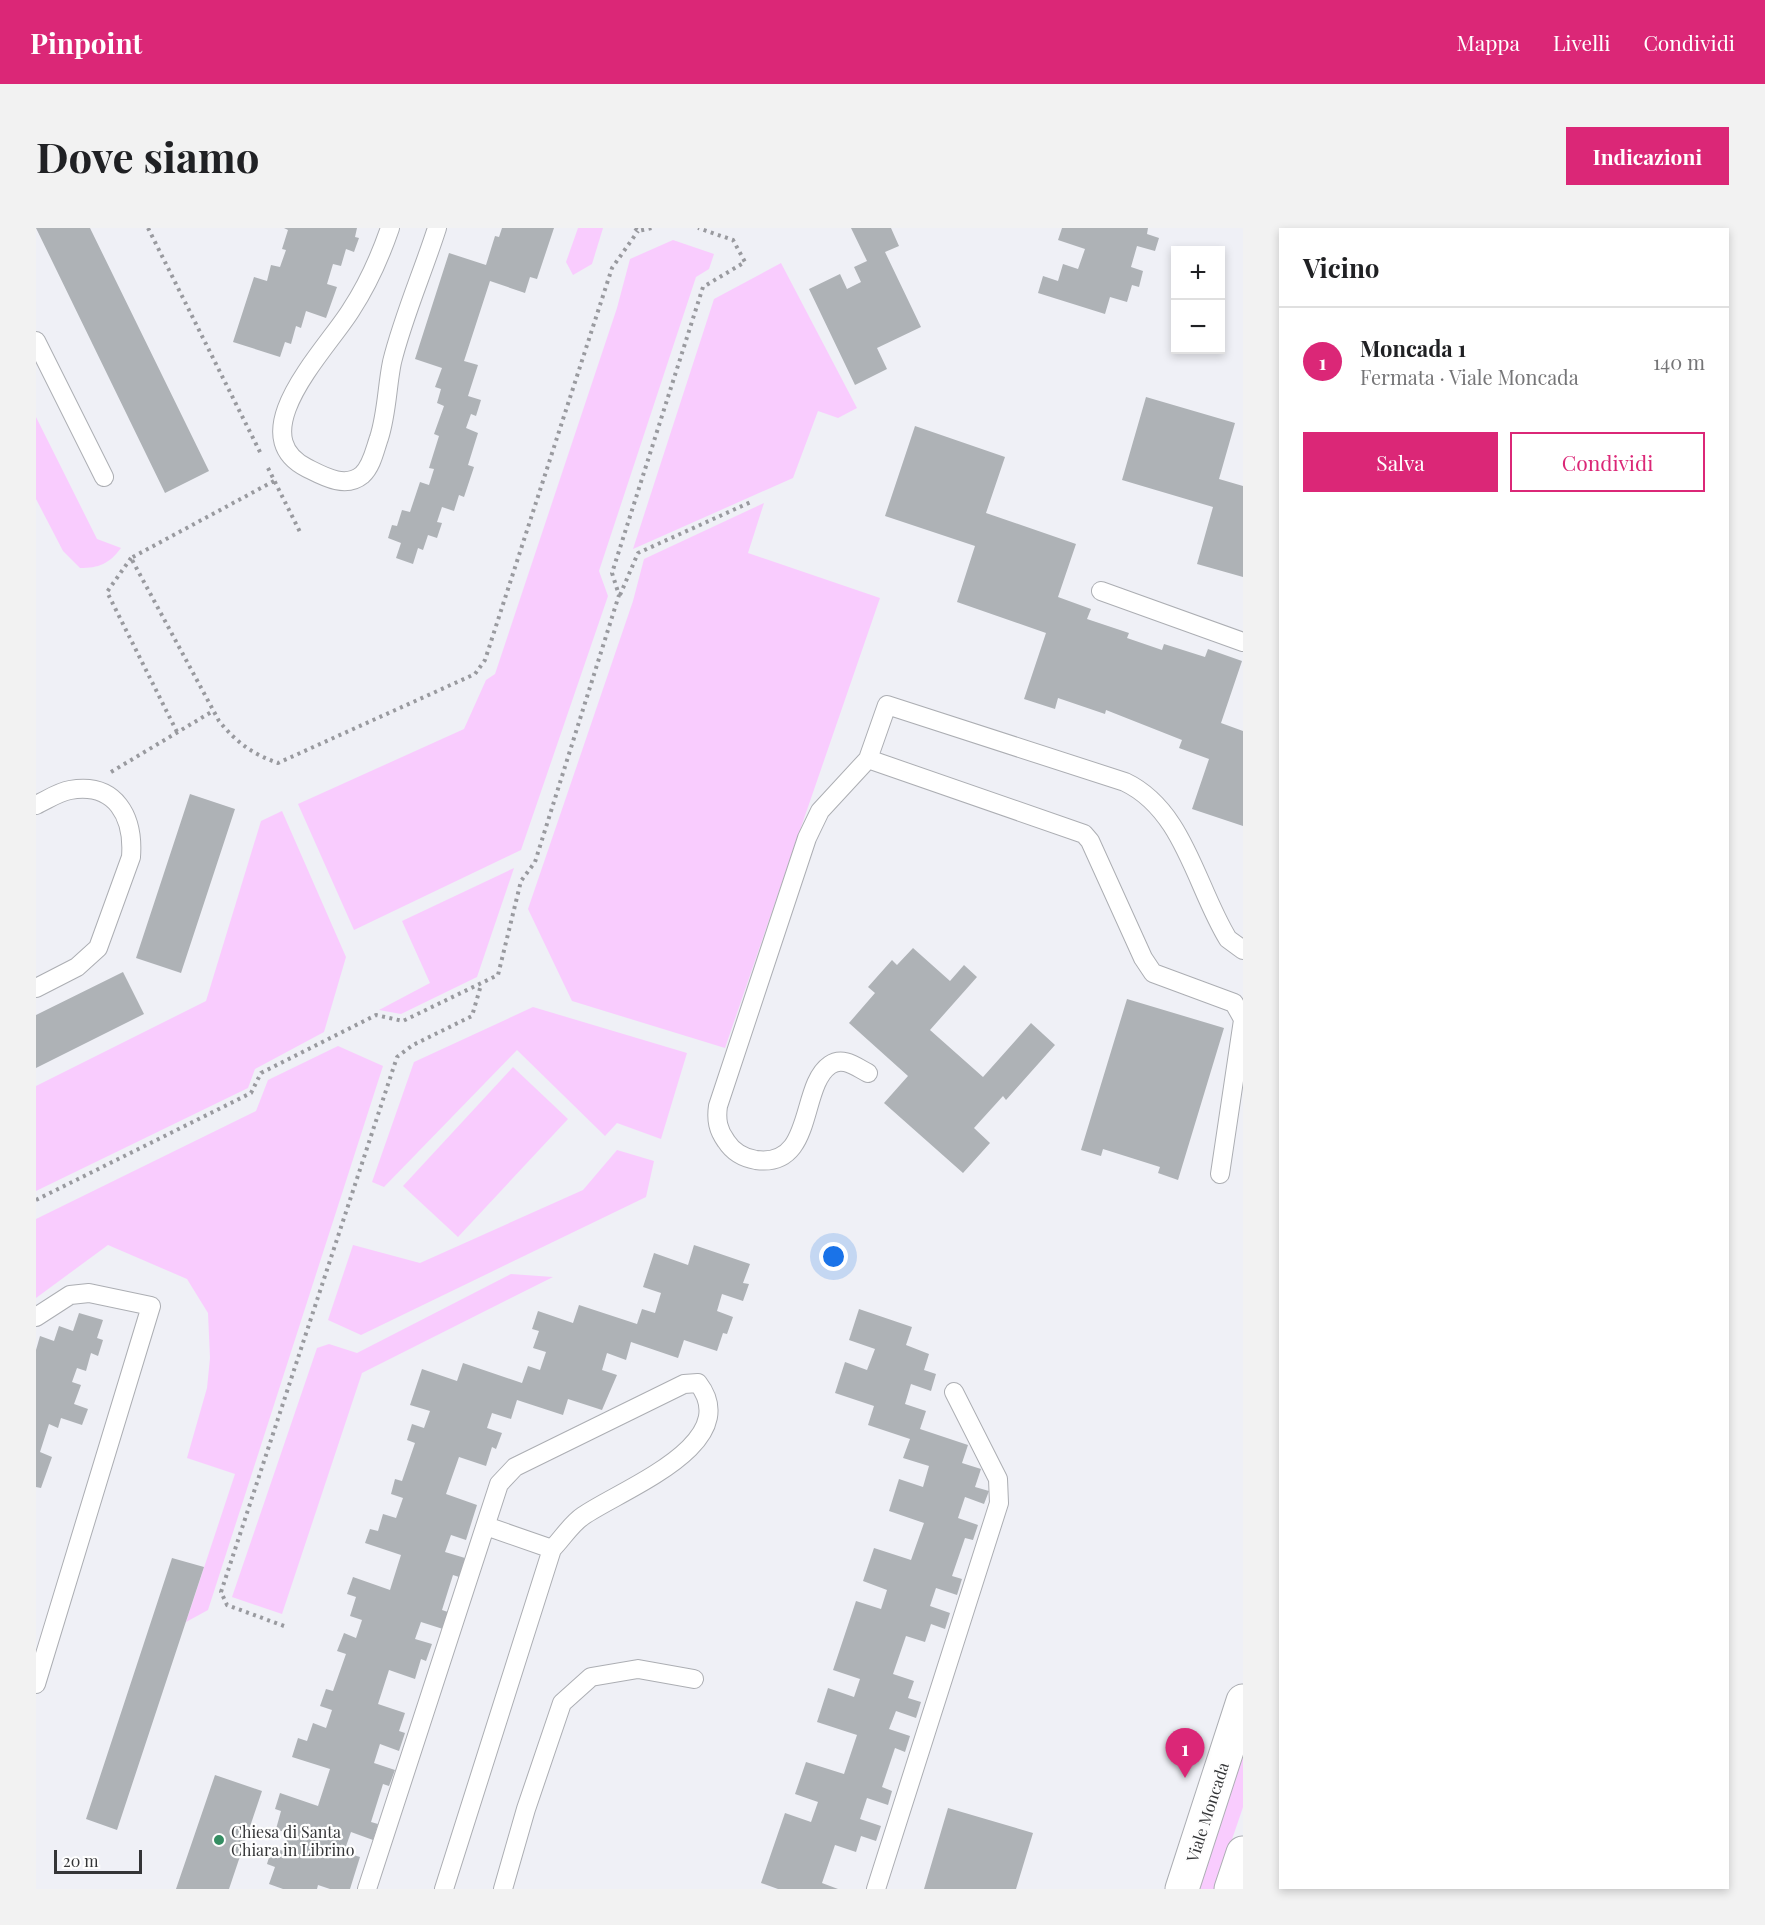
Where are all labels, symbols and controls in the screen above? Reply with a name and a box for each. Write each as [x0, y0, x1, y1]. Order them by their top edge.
text: Pinpoint [30, 24, 142, 61]
text: Mappa [1456, 28, 1520, 56]
text: Livelli [1553, 28, 1610, 56]
text: Condividi [1643, 28, 1735, 56]
button: Indicazioni [1566, 127, 1729, 185]
text: Dove siamo [36, 128, 260, 184]
map controls [1171, 246, 1225, 354]
button: + [1171, 246, 1225, 300]
text: Vicino [1303, 250, 1380, 285]
button: − [1171, 300, 1225, 354]
text: Moncada 1 [1360, 333, 1466, 363]
text: 1 [1319, 348, 1326, 375]
text: 140 m [1653, 348, 1705, 375]
text: Fermata · Viale Moncada [1360, 363, 1579, 390]
button: Salva [1303, 432, 1498, 492]
button: Condividi [1510, 432, 1705, 492]
your location [819, 1242, 848, 1271]
pin: 1 [1166, 1728, 1204, 1778]
street label: Viale Moncada [1181, 1759, 1233, 1866]
place label: Chiesa di Santa Chiara in Librino [231, 1821, 355, 1860]
marker: Chiesa di Santa Chiara in Librino [212, 1833, 226, 1847]
scale bar [54, 1847, 142, 1874]
text: 20 m [63, 1850, 98, 1871]

